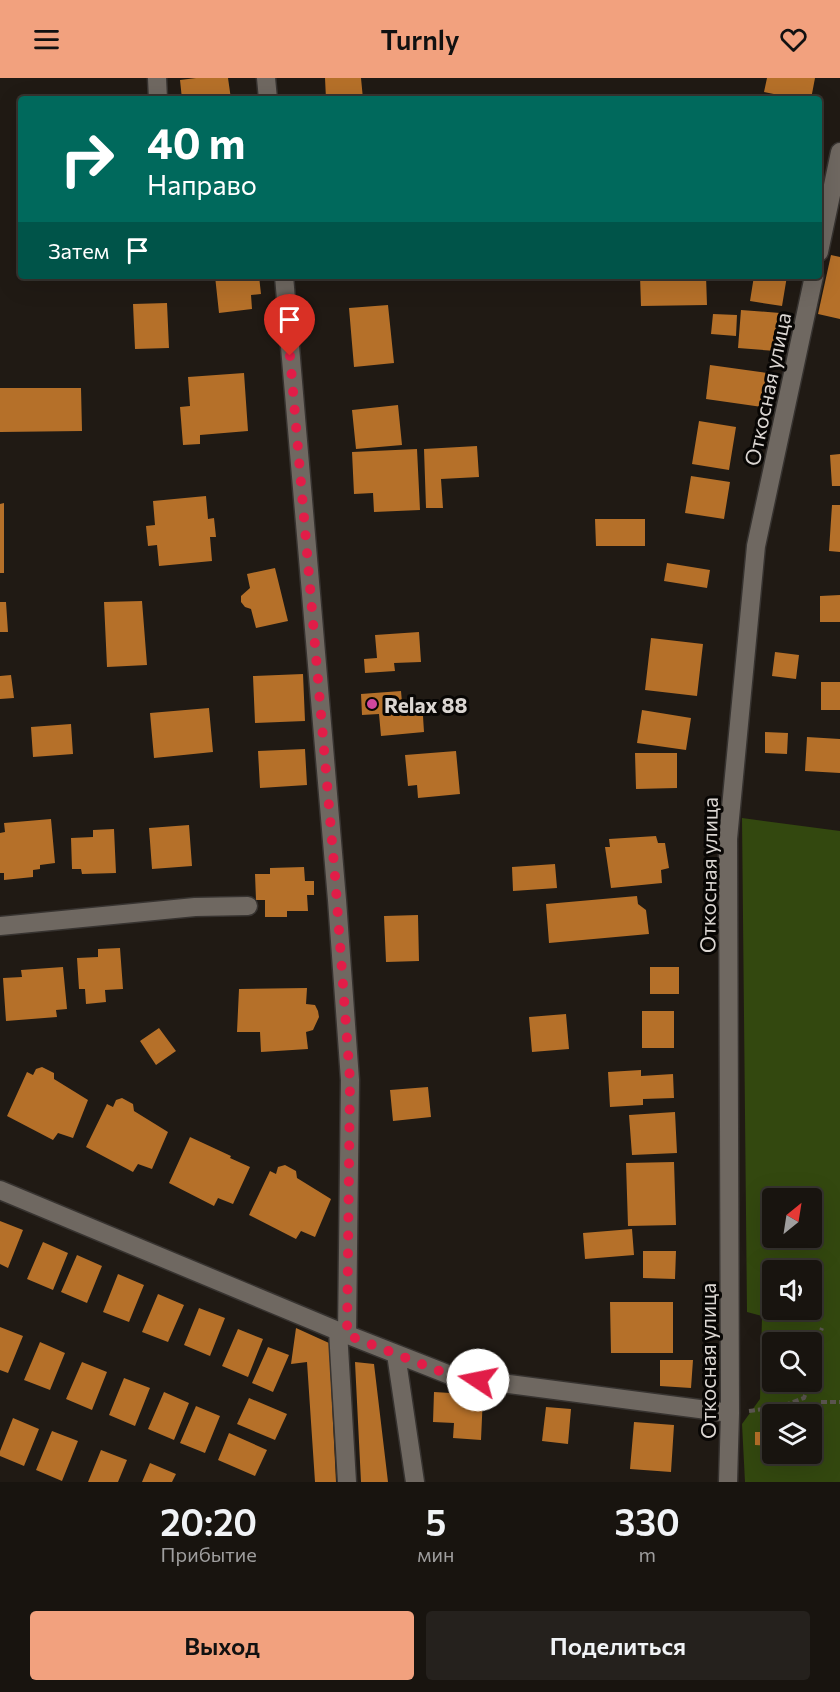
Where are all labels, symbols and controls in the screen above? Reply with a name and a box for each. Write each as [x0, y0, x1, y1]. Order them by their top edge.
icon: menu [30, 23, 63, 56]
text: Turnly [380, 23, 460, 56]
icon: heart [777, 23, 810, 56]
text: 40 m [147, 116, 245, 168]
icon: right [48, 120, 126, 198]
text: Направо [147, 168, 257, 201]
icon: arrive [121, 234, 154, 267]
text: Затем [48, 237, 109, 264]
pin [264, 294, 315, 356]
icon: arrive [273, 303, 306, 336]
street label: Откосная улица [739, 310, 795, 468]
place label: Relax 88 [384, 692, 468, 717]
marker: Relax 88 [365, 697, 379, 711]
street label: Откосная улица [694, 797, 722, 953]
north arrow [762, 1188, 822, 1248]
map controls [762, 1188, 822, 1464]
button: sound [762, 1260, 822, 1320]
street label: Откосная улица [695, 1283, 720, 1439]
button: search [762, 1332, 822, 1392]
position arrow [446, 1348, 510, 1412]
button: layers [762, 1404, 822, 1464]
text: 20:20 [160, 1499, 257, 1543]
text: 5 [425, 1499, 446, 1543]
text: 330 [615, 1499, 680, 1543]
text: Прибытие [161, 1542, 257, 1566]
text: мин [417, 1542, 454, 1566]
text: m [638, 1542, 656, 1566]
button: Выход [30, 1611, 414, 1680]
button: Поделиться [426, 1611, 810, 1680]

